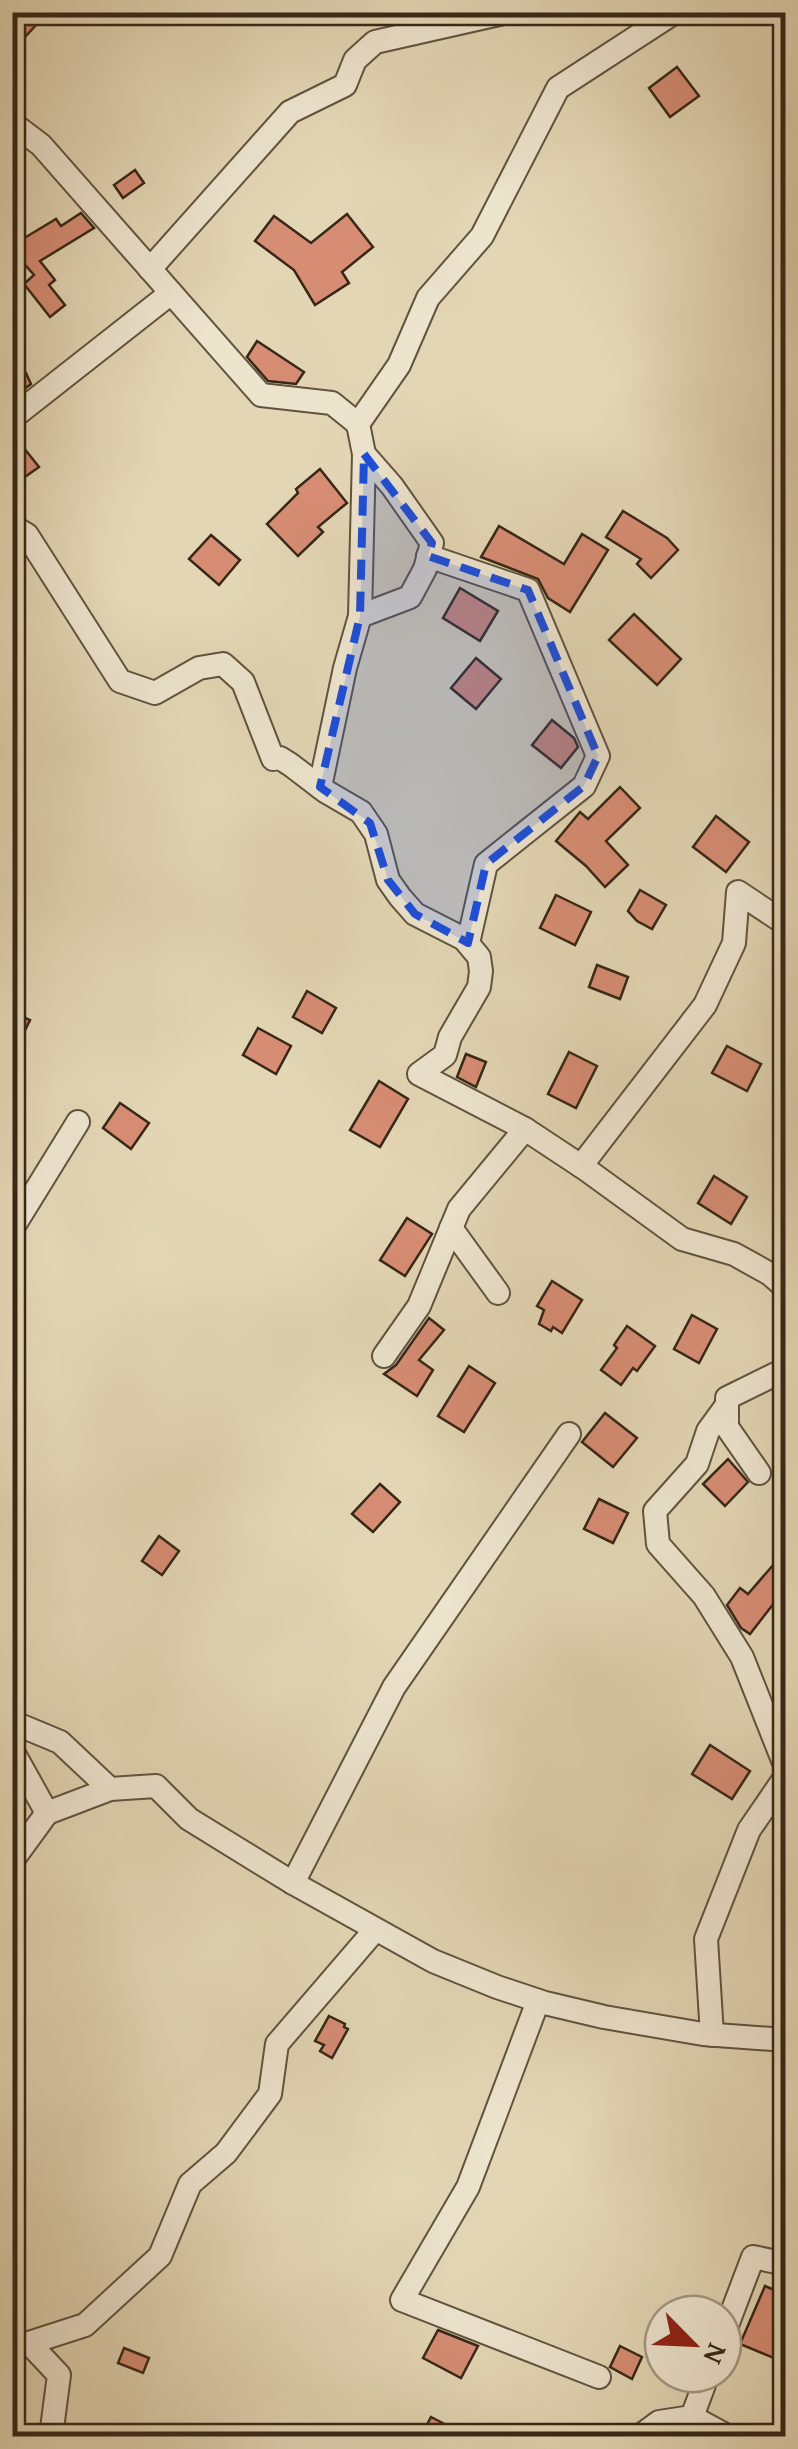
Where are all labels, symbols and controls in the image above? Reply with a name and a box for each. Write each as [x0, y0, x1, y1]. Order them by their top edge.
north arrow [643, 2294, 743, 2394]
text: N [694, 2337, 739, 2372]

